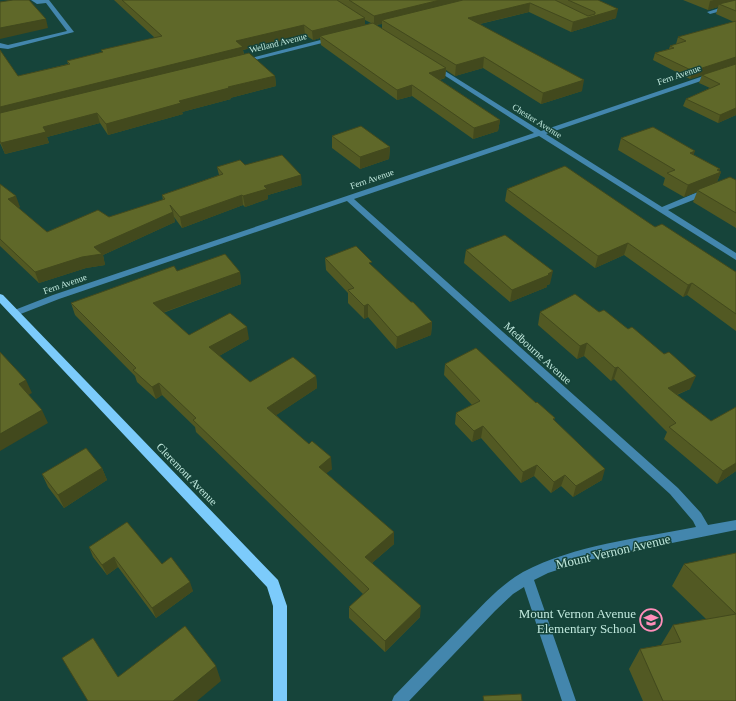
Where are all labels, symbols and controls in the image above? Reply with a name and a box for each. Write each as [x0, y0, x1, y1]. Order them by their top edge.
street label: Welland Avenue [248, 31, 308, 55]
street label: Fern Avenue [656, 63, 702, 87]
street label: Chester Avenue [510, 102, 564, 140]
street label: Fern Avenue [349, 167, 395, 191]
street label: Fern Avenue [42, 272, 88, 296]
street label: Medbourne Avenue [502, 320, 574, 386]
street label: Cleremont Avenue [154, 440, 220, 508]
street label: Mount Vernon Avenue [554, 531, 672, 572]
place label: Mount Vernon Avenue Elementary School [519, 606, 636, 636]
school or university icon: Mount Vernon Avenue Elementary School [638, 607, 664, 633]

